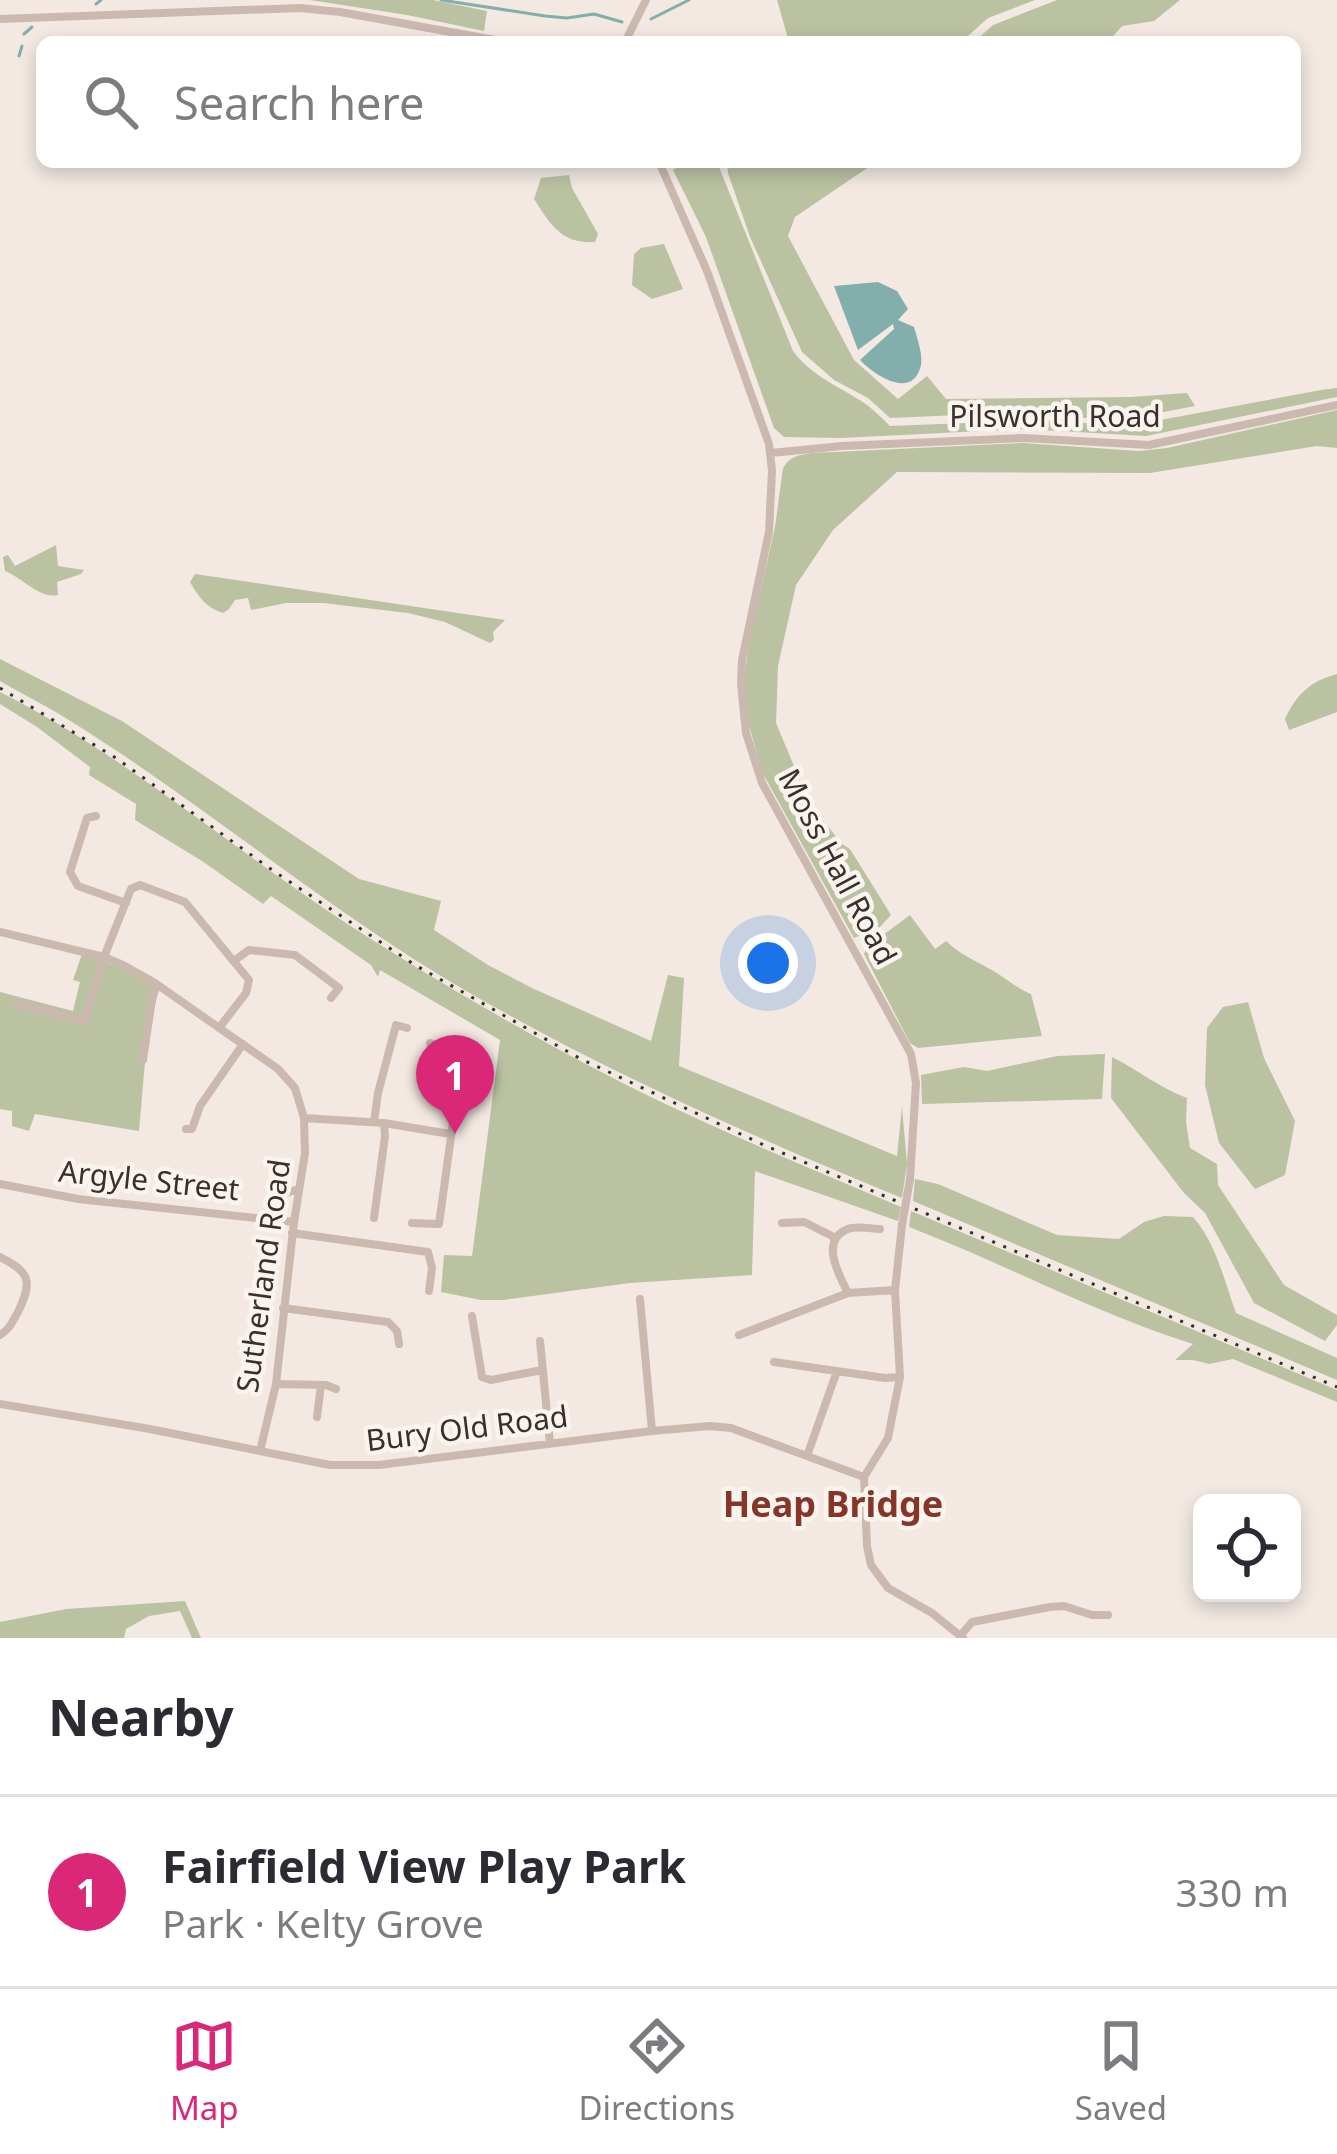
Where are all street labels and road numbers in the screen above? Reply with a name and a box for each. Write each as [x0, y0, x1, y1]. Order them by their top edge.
street label: Pilsworth Road [949, 395, 1161, 436]
street label: Moss Hall Road [769, 761, 907, 971]
street label: Argyle Street [57, 1150, 242, 1209]
street label: Sutherland Road [226, 1157, 299, 1395]
street label: Bury Old Road [364, 1395, 570, 1460]

